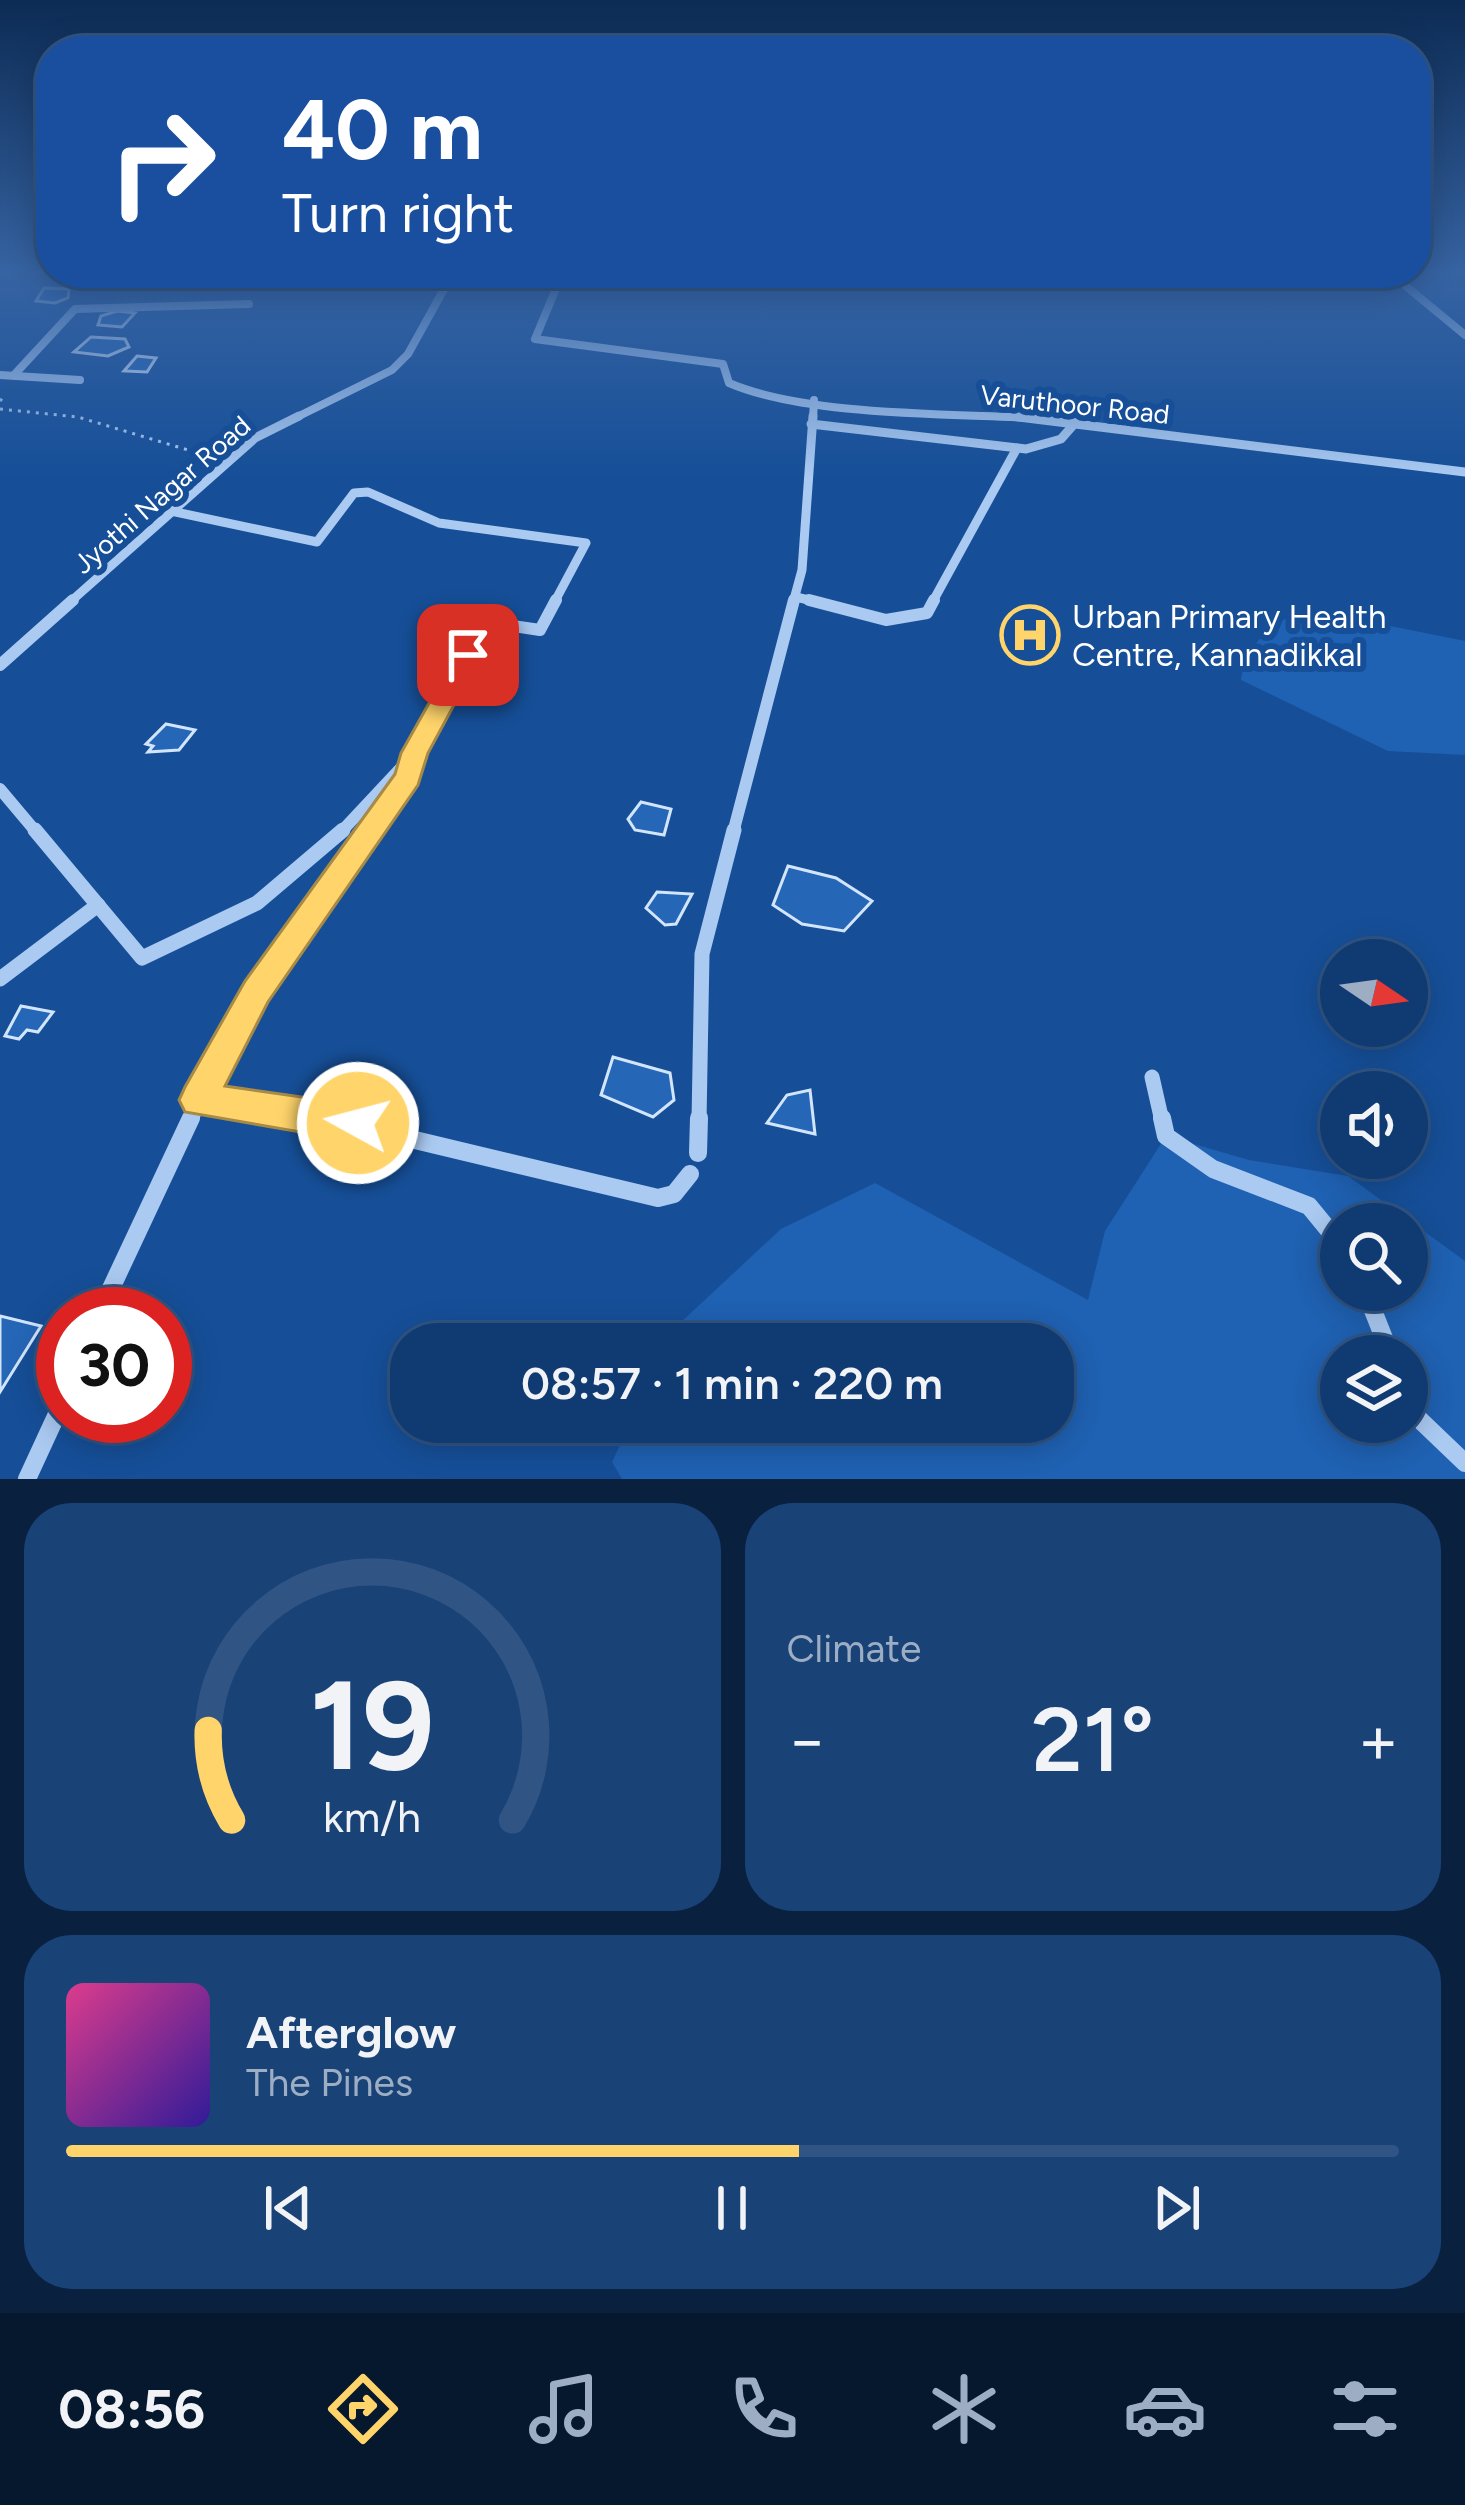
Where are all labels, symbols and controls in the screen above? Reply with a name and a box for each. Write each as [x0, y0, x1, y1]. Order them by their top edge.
text: 40 m [282, 79, 483, 180]
icon: right [84, 84, 240, 240]
text: Turn right [282, 181, 514, 246]
street label: Varuthoor Road [979, 378, 1171, 431]
street label: Jyothi Nagar Road [66, 409, 257, 581]
place label: Urban Primary Health Centre, Kannadikkal [1072, 597, 1386, 674]
pin [417, 604, 519, 706]
hospital icon: Urban Primary Health Centre, Kannadikkal [999, 604, 1061, 666]
icon: arrive [435, 622, 501, 688]
north arrow [1320, 939, 1428, 1047]
map controls [1320, 939, 1428, 1443]
position arrow [295, 1060, 421, 1186]
button: sound [1320, 1071, 1428, 1179]
button: search [1320, 1203, 1428, 1311]
speed limit sign: 30 [36, 1287, 192, 1443]
button: layers [1320, 1335, 1428, 1443]
text: 08:57 · 1 min · 220 m [521, 1356, 943, 1410]
text: Climate [787, 1625, 921, 1672]
text: 19 [310, 1650, 435, 1800]
text: 21° [1031, 1685, 1154, 1794]
text: − [787, 1700, 828, 1780]
text: + [1358, 1700, 1399, 1780]
text: km/h [323, 1791, 421, 1843]
text: Afterglow [246, 2005, 456, 2059]
text: The Pines [246, 2059, 413, 2106]
icon: previous [255, 2175, 321, 2241]
icon: pause [699, 2175, 765, 2241]
icon: next [1144, 2175, 1210, 2241]
icon: directions [321, 2367, 405, 2451]
icon: music [522, 2367, 606, 2451]
icon: phone [722, 2367, 806, 2451]
icon: climate [922, 2367, 1006, 2451]
icon: car [1123, 2367, 1207, 2451]
icon: filters [1323, 2367, 1407, 2451]
text: 08:56 [58, 2377, 205, 2442]

